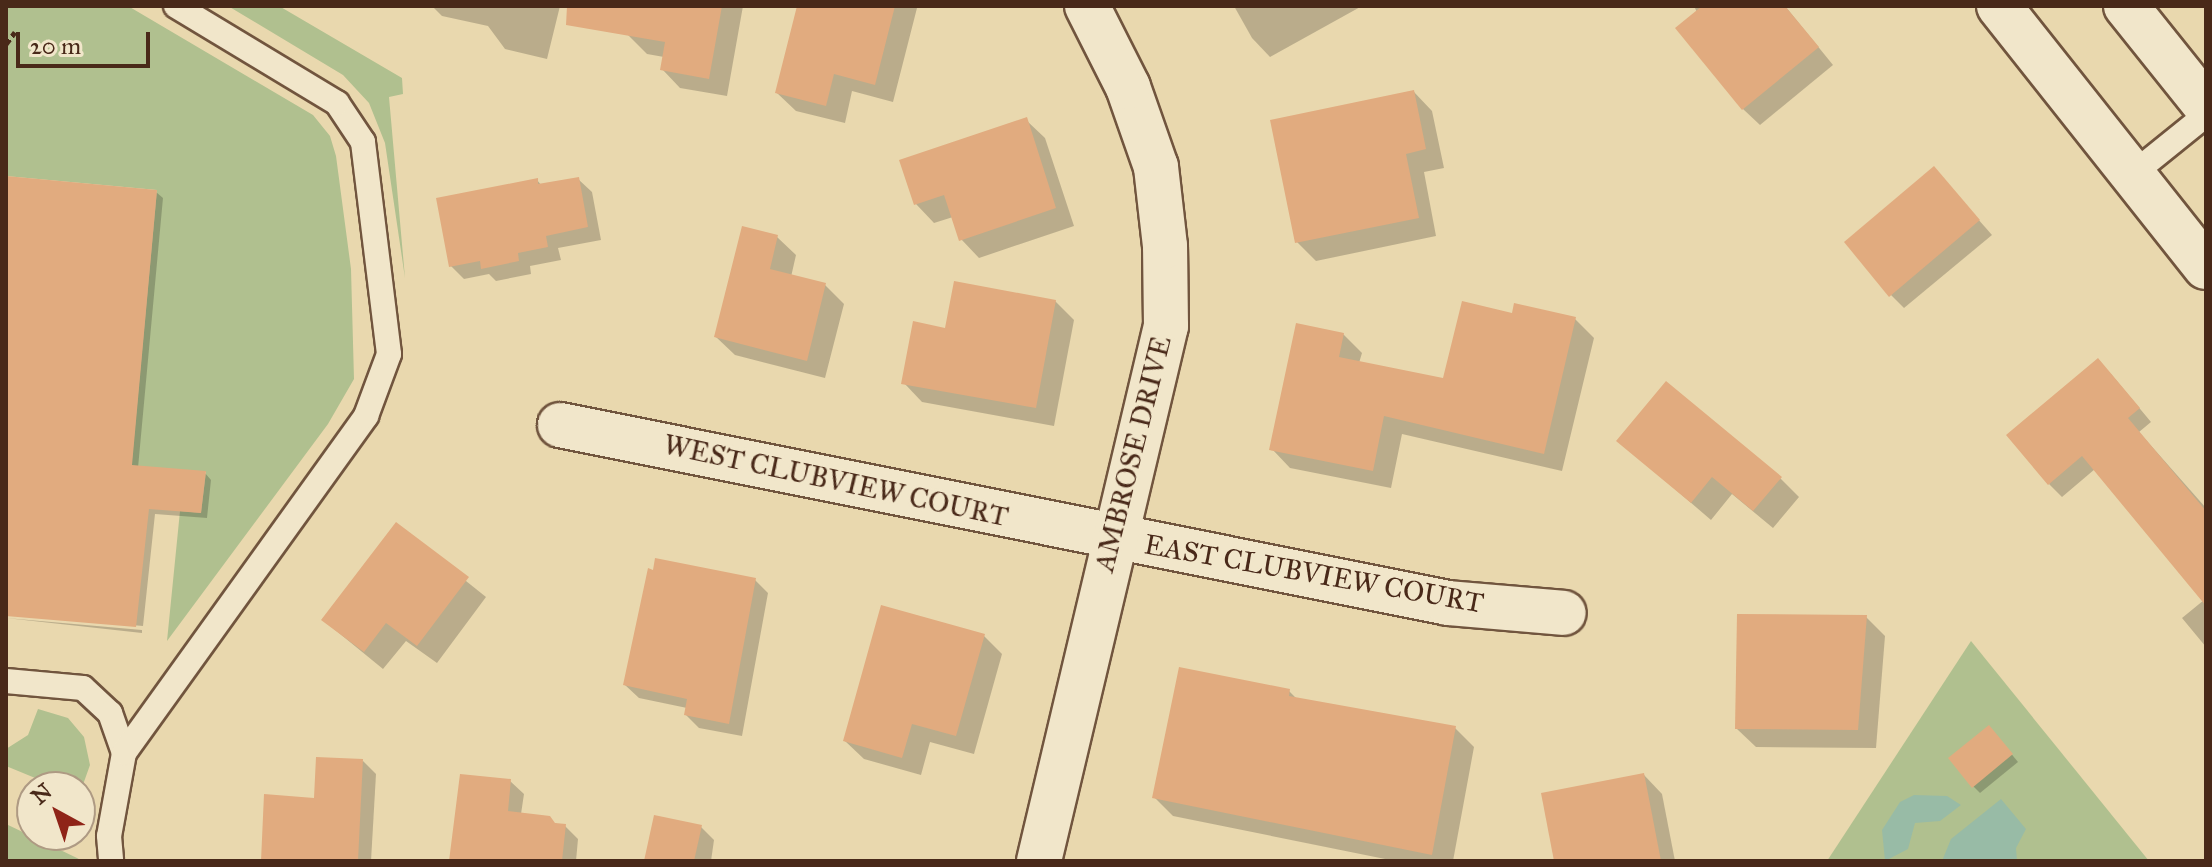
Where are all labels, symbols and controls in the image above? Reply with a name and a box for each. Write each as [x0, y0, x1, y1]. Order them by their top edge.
scale bar [20, 16, 154, 66]
text: 20 m [30, 31, 81, 61]
street label: AMBROSE DRIVE [1087, 333, 1179, 575]
street label: WEST CLUBVIEW COURT [660, 428, 1012, 534]
street label: EAST CLUBVIEW COURT [1142, 528, 1486, 620]
north arrow [16, 771, 96, 851]
text: N [26, 777, 57, 810]

